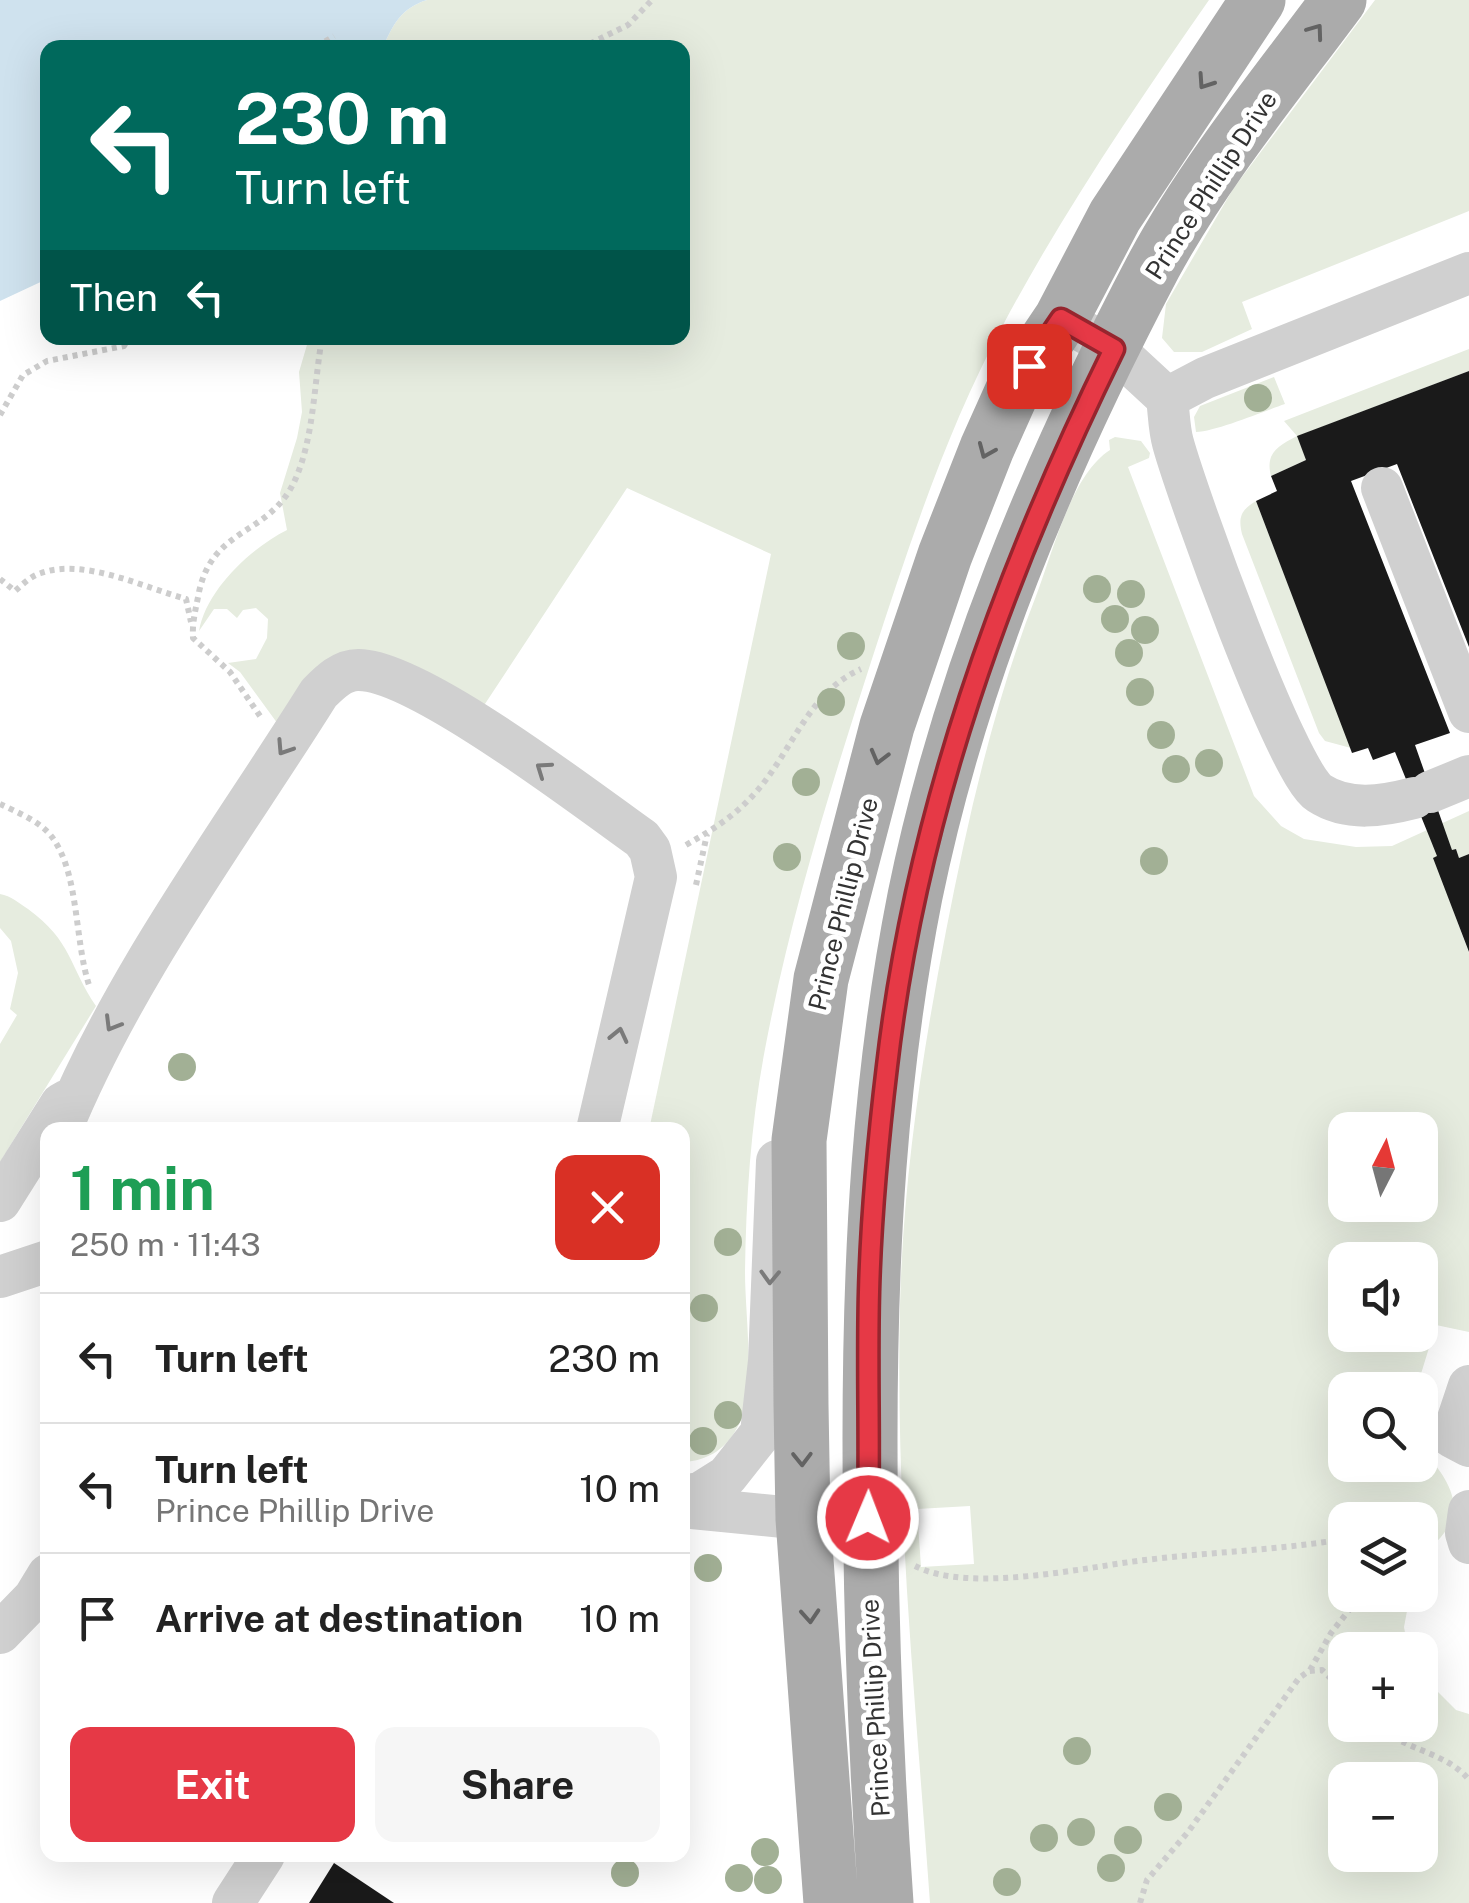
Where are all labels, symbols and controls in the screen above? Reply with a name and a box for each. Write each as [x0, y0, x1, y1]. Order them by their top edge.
one-way arrow [1304, 24, 1321, 42]
one-way arrow [1199, 71, 1218, 89]
text: 230 m [235, 77, 449, 160]
icon: left [70, 80, 200, 210]
street label: Prince Phillip Drive [1139, 85, 1283, 285]
text: Turn left [235, 161, 411, 214]
icon: left [178, 270, 233, 325]
text: Then [70, 275, 158, 320]
pin [987, 324, 1072, 409]
icon: arrive [1002, 339, 1057, 394]
one-way arrow [978, 441, 998, 458]
one-way arrow [277, 738, 296, 756]
one-way arrow [870, 748, 891, 765]
one-way arrow [535, 763, 554, 781]
street label: Prince Phillip Drive [802, 794, 884, 1014]
one-way arrow [105, 1013, 124, 1031]
one-way arrow [607, 1027, 628, 1044]
north arrow [1328, 1112, 1438, 1222]
map controls [1328, 1112, 1438, 1872]
text: 1 min [70, 1153, 215, 1224]
button: close [555, 1155, 660, 1260]
text: 250 m · 11:43 [70, 1226, 261, 1263]
button: sound [1328, 1242, 1438, 1352]
one-way arrow [759, 1270, 780, 1286]
icon: left [70, 1331, 125, 1386]
text: Turn left [155, 1336, 309, 1381]
text: 230 m [548, 1336, 660, 1381]
button: search [1328, 1372, 1438, 1482]
text: Turn left [155, 1447, 309, 1492]
one-way arrow [791, 1452, 812, 1468]
icon: left [70, 1461, 125, 1516]
text: 10 m [579, 1466, 660, 1511]
position arrow [816, 1466, 920, 1570]
text: Prince Phillip Drive [155, 1492, 434, 1529]
button: layers [1328, 1502, 1438, 1612]
icon: arrive [70, 1591, 125, 1646]
text: Arrive at destination [155, 1596, 523, 1641]
text: 10 m [579, 1596, 660, 1641]
street label: Prince Phillip Drive [854, 1598, 896, 1818]
one-way arrow [799, 1609, 820, 1625]
button: + [1328, 1632, 1438, 1742]
button: Exit [70, 1727, 355, 1842]
button: Share [375, 1727, 660, 1842]
button: − [1328, 1762, 1438, 1872]

